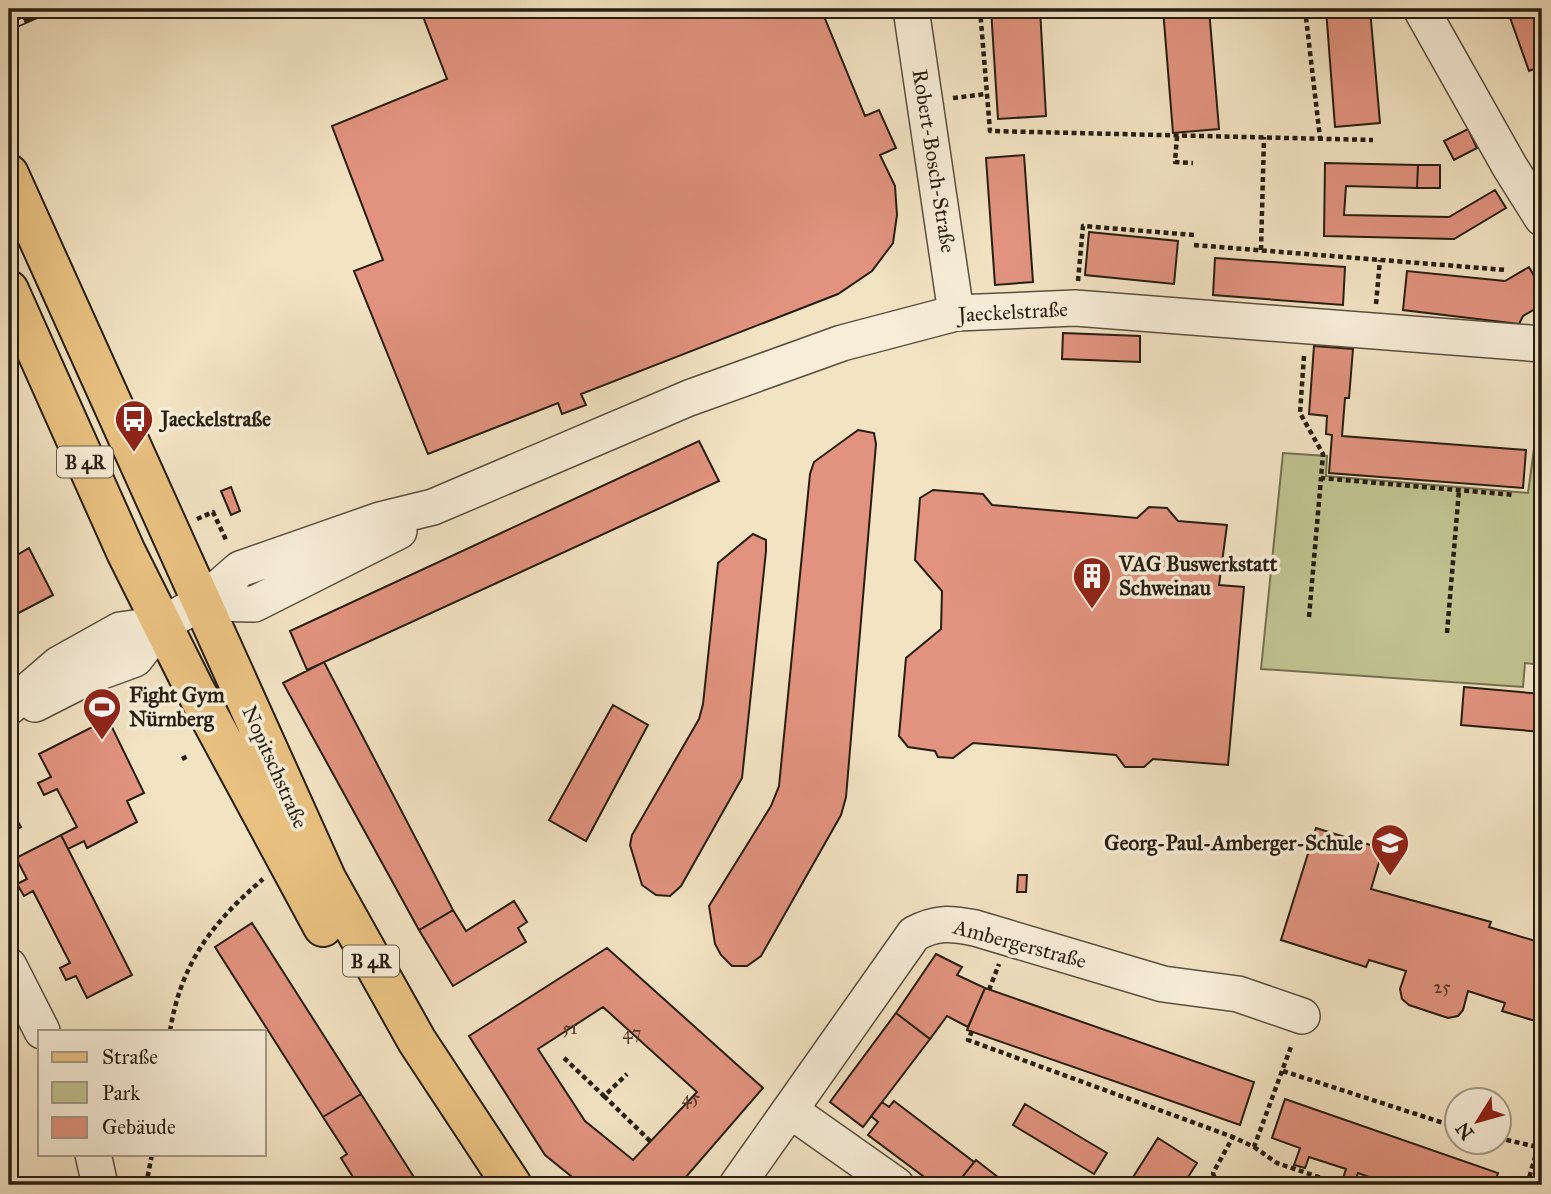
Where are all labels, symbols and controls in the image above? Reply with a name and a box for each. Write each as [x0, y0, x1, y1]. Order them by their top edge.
street label: Robert-Bosch-Straße [907, 67, 961, 255]
street label: Jaeckelstraße [955, 296, 1069, 328]
bus stop icon: Jaeckelstraße [113, 398, 155, 453]
place label: Jaeckelstraße [158, 406, 271, 433]
road number: B 4R [57, 446, 113, 477]
place label: VAG Buswerkstatt Schweinau [1118, 551, 1278, 601]
building icon: VAG Buswerkstatt Schweinau [1071, 555, 1113, 610]
place label: Fight Gym Nürnberg [129, 682, 225, 732]
sports icon: Fight Gym Nürnberg [81, 686, 123, 741]
street label: Nopitschstraße [236, 702, 314, 833]
school or university icon: Georg-Paul-Amberger-Schule [1369, 822, 1411, 877]
place label: Georg-Paul-Amberger-Schule [1104, 830, 1363, 856]
street label: Ambergerstraße [950, 914, 1089, 974]
road number: B 4R [343, 945, 399, 976]
house number: 25 [1433, 976, 1451, 998]
house number: 51 [562, 1017, 578, 1039]
house number: 47 [623, 1022, 641, 1044]
legend [38, 1030, 266, 1156]
text: Straße [102, 1044, 158, 1070]
text: Park [102, 1080, 140, 1106]
north arrow [1442, 1086, 1512, 1156]
house number: 45 [682, 1087, 701, 1109]
text: Gebäude [102, 1114, 176, 1140]
text: N [1451, 1118, 1479, 1144]

